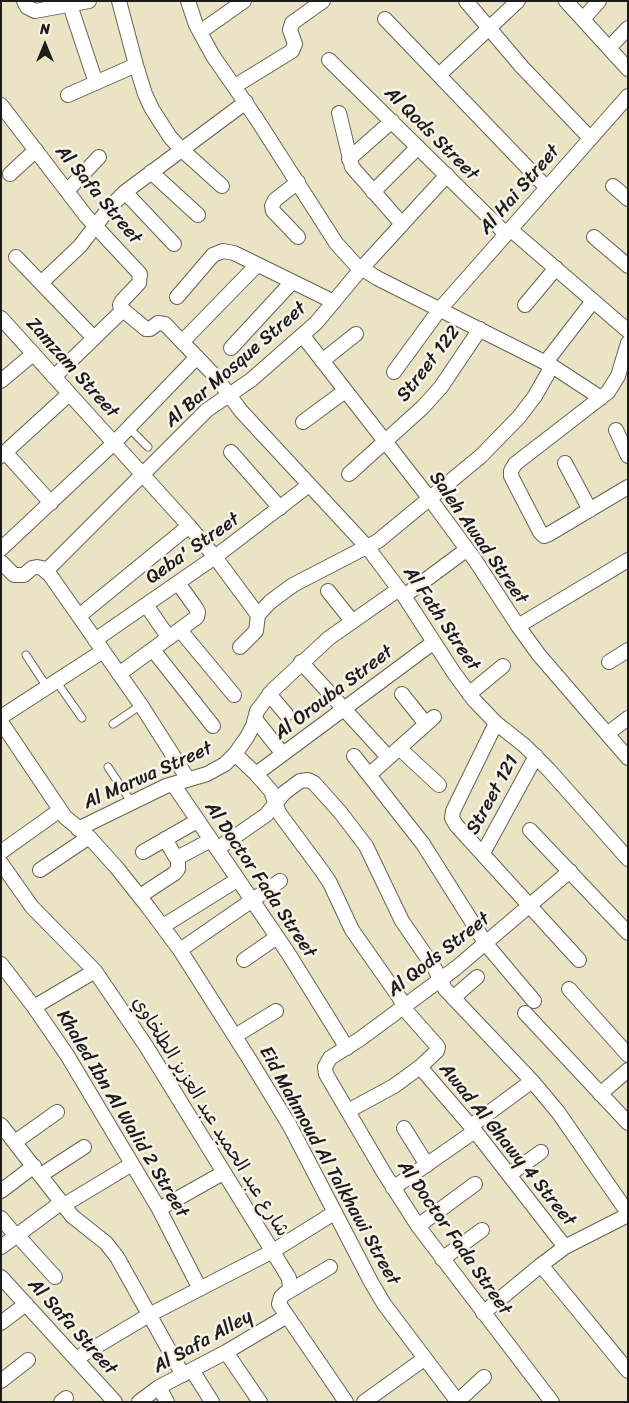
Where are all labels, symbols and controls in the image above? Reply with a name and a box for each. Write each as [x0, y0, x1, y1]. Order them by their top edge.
text: N [40, 17, 50, 42]
north arrow [20, 20, 70, 70]
street label: Al Qods Street [379, 82, 483, 186]
street label: Al Safa Street [50, 141, 146, 249]
street label: Al Hai Street [475, 141, 565, 239]
street label: Al Bar Mosque Street [161, 297, 311, 433]
street label: Zamzam Street [21, 313, 123, 423]
street label: Street 122 [392, 321, 466, 407]
street label: Saleh Awad Street [424, 467, 532, 609]
street label: Qeba' Street [142, 508, 244, 590]
street label: Al Fath Street [398, 562, 484, 676]
street label: Al Orouba Street [270, 641, 398, 745]
street label: Al Marwa Street [80, 737, 216, 815]
street label: Street 121 [462, 751, 524, 839]
street label: Al Doctor Fada Street [199, 798, 321, 962]
street label: Al Qods Street [383, 908, 495, 1002]
street label: شارع عبد الحميد عبد العزيز الطلخاوي [126, 993, 294, 1241]
street label: Khaled Ibn Al Walid 2 Street [51, 1006, 193, 1222]
street label: Eid Mahmoud Al Talkhawi Street [254, 1042, 404, 1290]
street label: Awad Al Ghawy 4 Street [434, 1059, 580, 1231]
street label: Al Doctor Fada Street [392, 1156, 516, 1320]
street label: Al Safa Street [23, 1274, 121, 1380]
street label: Al Safa Alley [149, 1305, 257, 1379]

